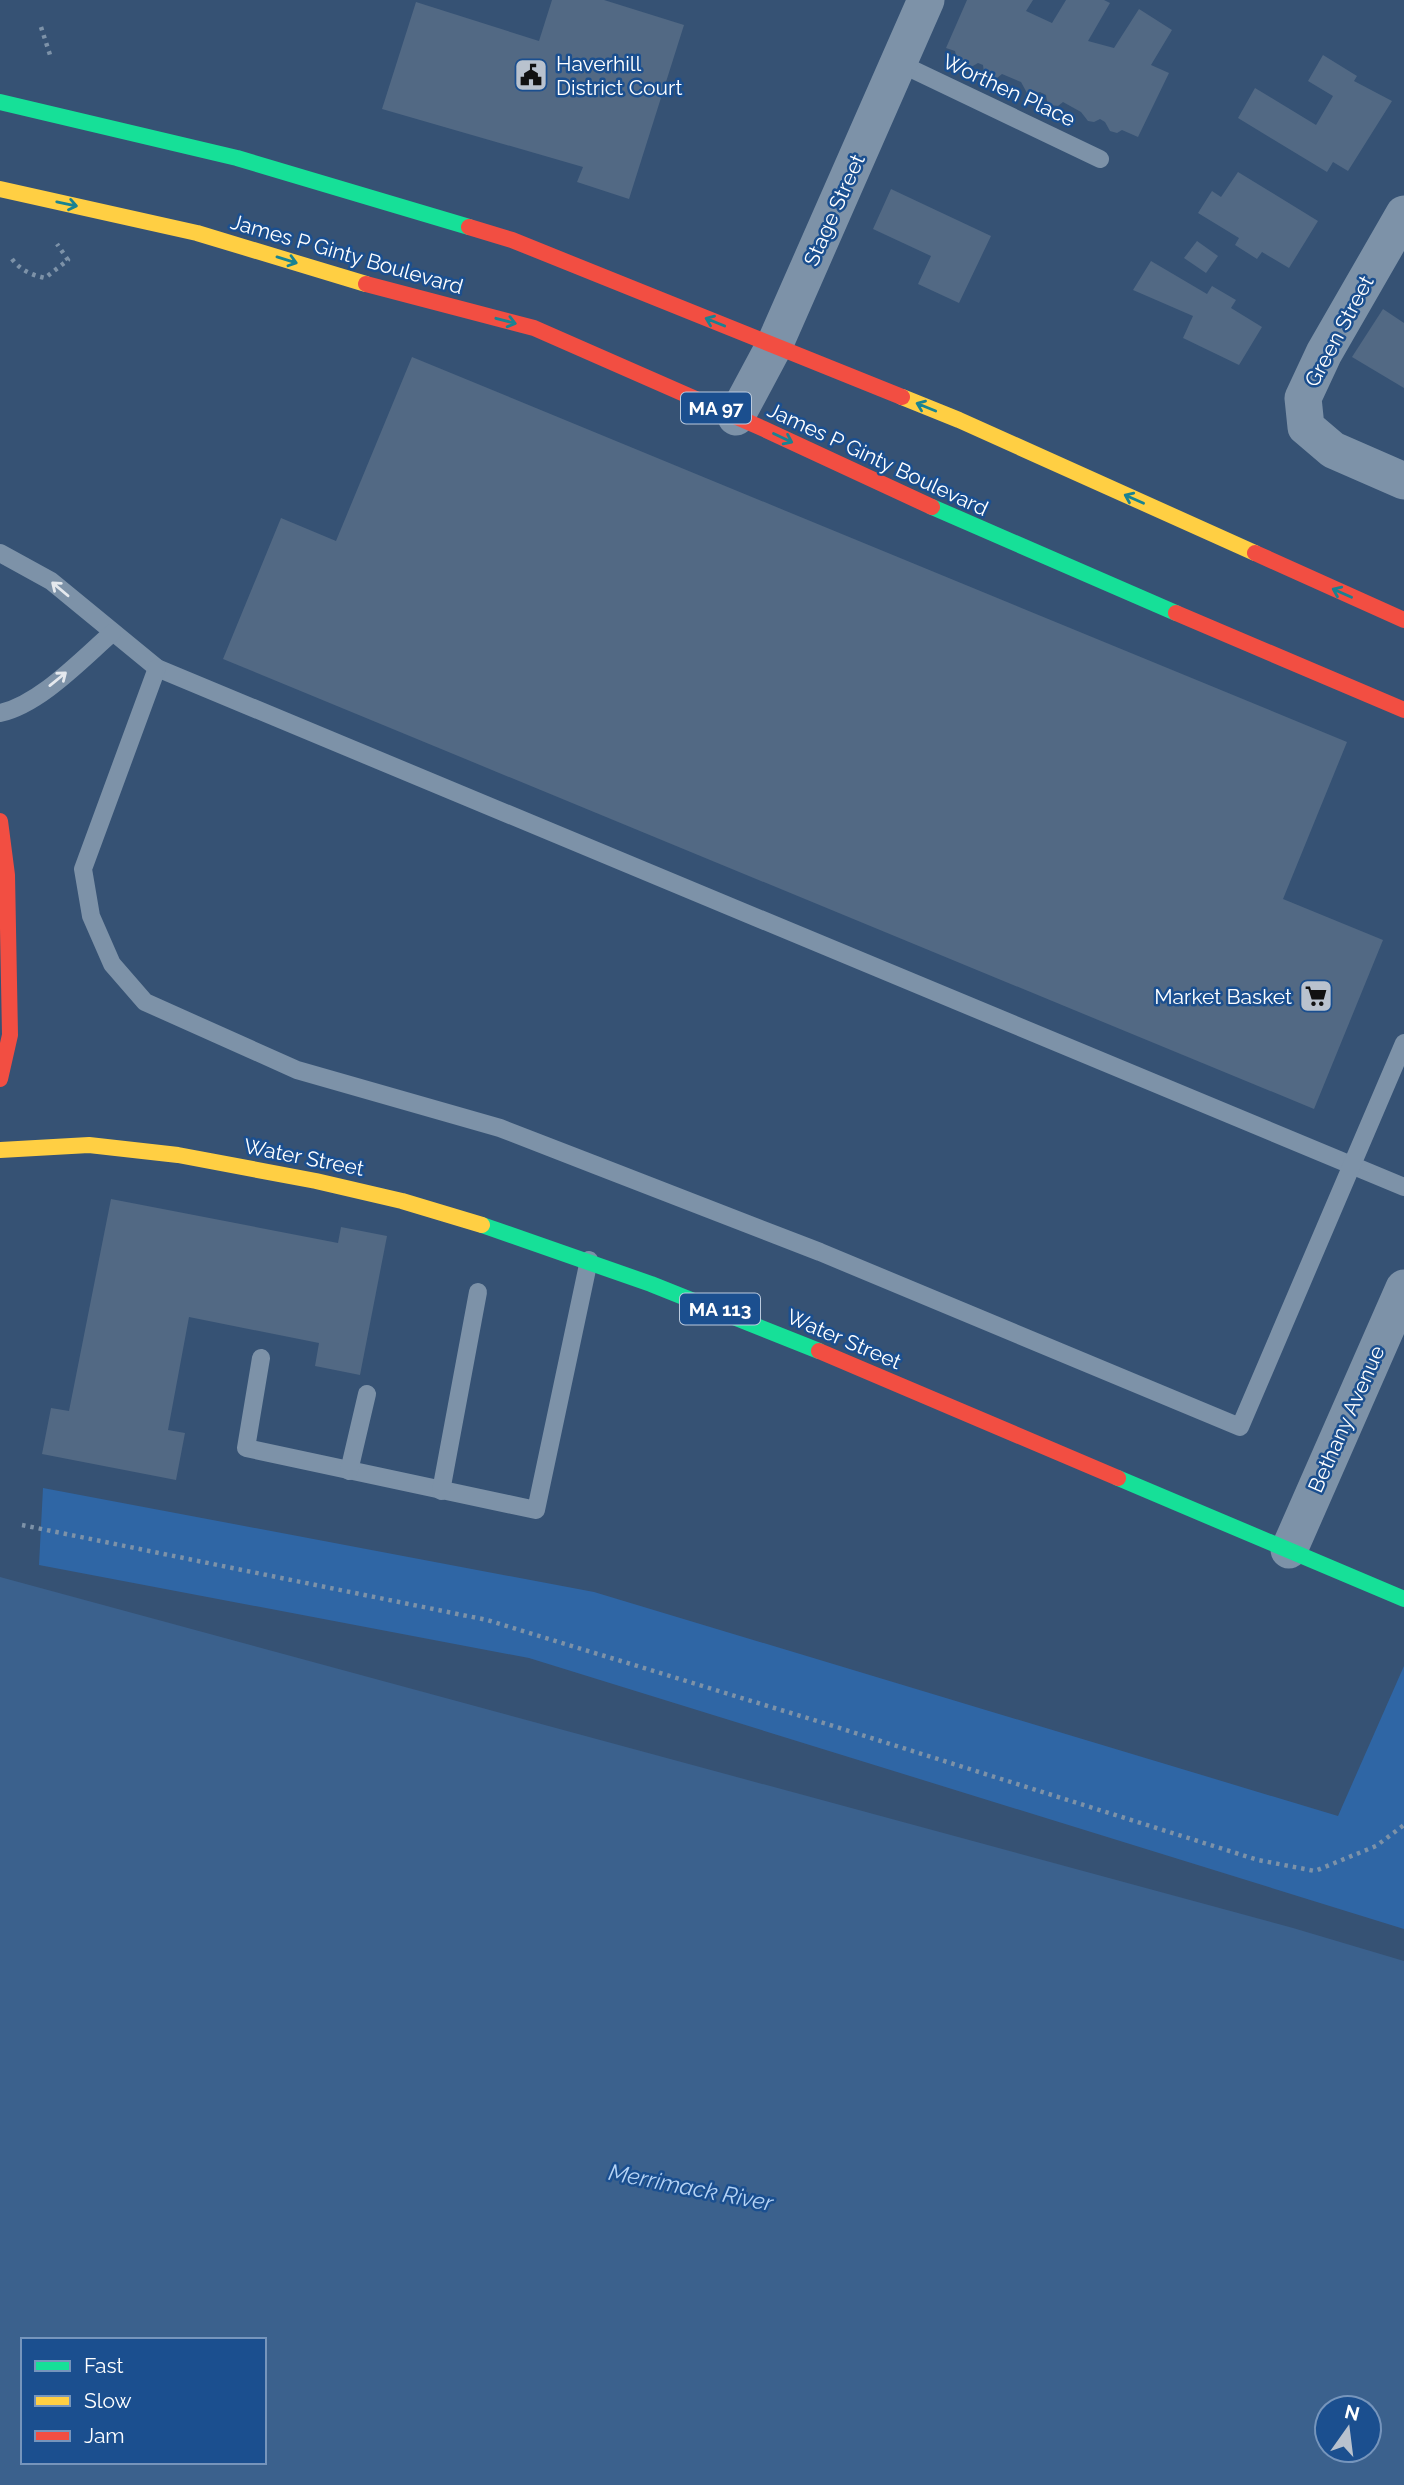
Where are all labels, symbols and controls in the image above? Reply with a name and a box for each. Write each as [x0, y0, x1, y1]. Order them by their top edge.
street label: Worthen Place [939, 48, 1079, 132]
place label: Haverhill District Court [556, 51, 682, 100]
public building icon: Haverhill District Court [512, 56, 550, 94]
street label: Stage Street [798, 150, 870, 270]
one-way arrow [55, 197, 78, 211]
street label: James P Ginty Boulevard [228, 209, 466, 299]
one-way arrow [276, 254, 298, 267]
street label: Green Street [1299, 271, 1379, 391]
one-way arrow [705, 314, 727, 327]
one-way arrow [494, 315, 517, 328]
road number: MA 97 [681, 392, 751, 424]
street label: James P Ginty Boulevard [764, 397, 992, 521]
one-way arrow [916, 399, 938, 412]
one-way arrow [772, 432, 793, 445]
one-way arrow [1124, 492, 1146, 505]
one-way arrow [51, 581, 69, 597]
one-way arrow [1332, 586, 1353, 599]
one-way arrow [48, 671, 67, 686]
supermarket icon: Market Basket [1297, 977, 1335, 1015]
place label: Market Basket [1154, 984, 1292, 1009]
street label: Water Street [242, 1133, 366, 1181]
road number: MA 113 [680, 1294, 760, 1324]
street label: Water Street [783, 1304, 905, 1374]
street label: Bethany Avenue [1302, 1342, 1390, 1496]
water label: Merrimack River [607, 2158, 776, 2216]
legend [21, 2338, 266, 2464]
text: Fast [84, 2353, 124, 2378]
text: Slow [84, 2388, 132, 2413]
north arrow [1313, 2394, 1383, 2464]
text: N [1342, 2400, 1362, 2425]
text: Jam [84, 2423, 125, 2448]

